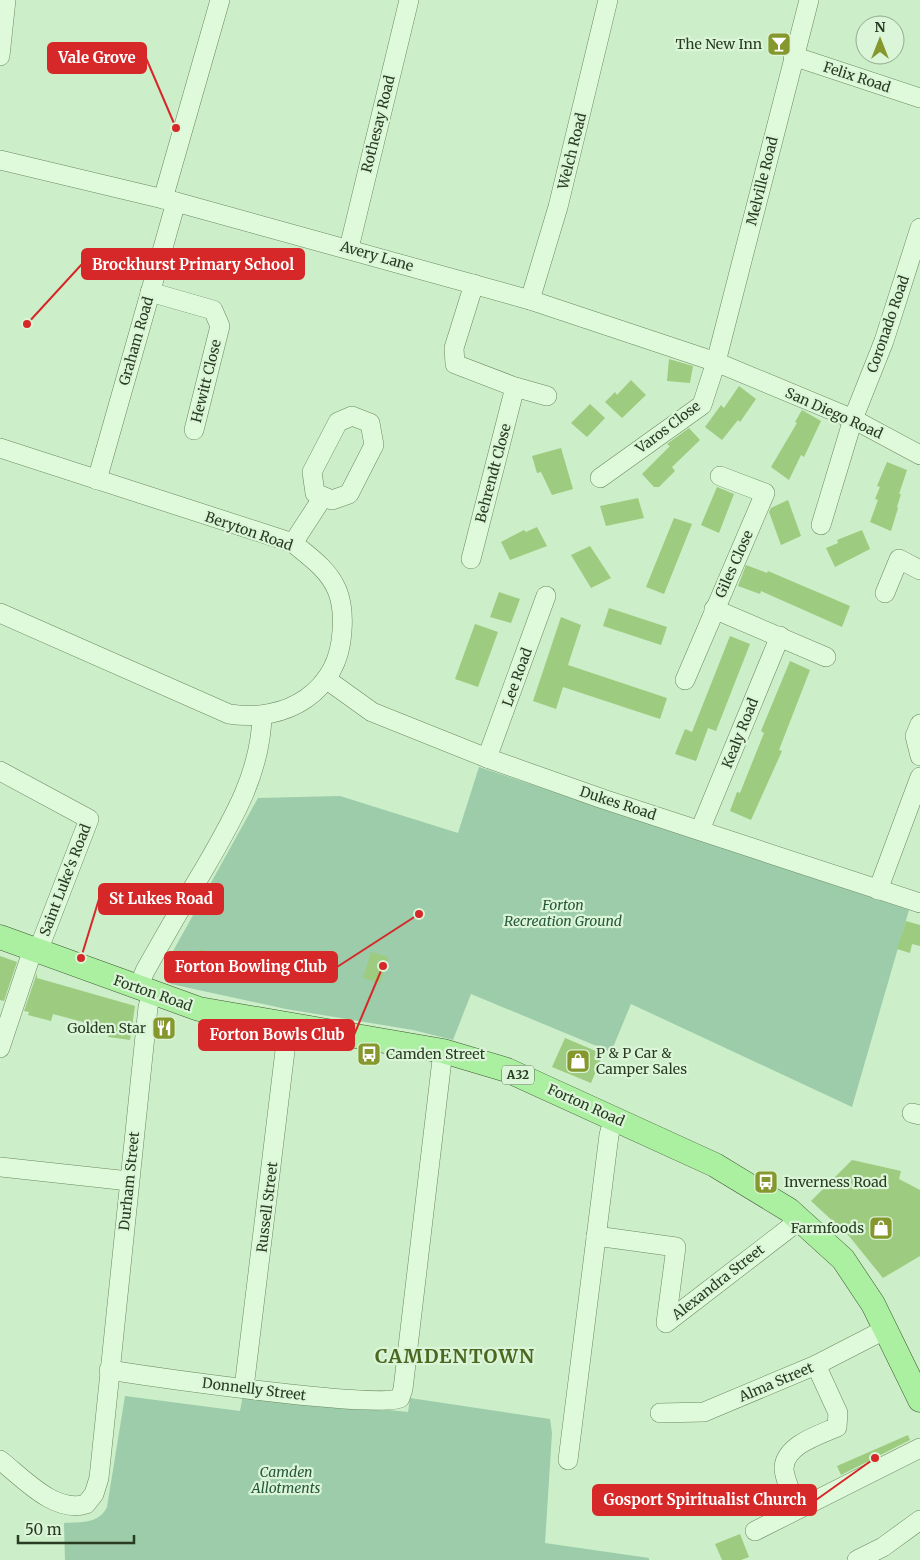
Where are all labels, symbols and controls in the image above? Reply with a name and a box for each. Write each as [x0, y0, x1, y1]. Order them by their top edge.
north arrow [855, 15, 905, 65]
text: N [874, 18, 886, 36]
bar icon: The New Inn [766, 31, 792, 57]
place label: The New Inn [676, 35, 762, 53]
callout: Vale Grove [48, 43, 146, 73]
text: Vale Grove [57, 48, 136, 67]
street label: Felix Road [821, 58, 894, 97]
street label: Rothesay Road [357, 73, 399, 175]
street label: Welch Road [554, 110, 590, 192]
street label: Melville Road [742, 134, 782, 227]
street label: Avery Lane [337, 237, 416, 275]
callout: Brockhurst Primary School [82, 249, 304, 279]
text: Brockhurst Primary School [92, 255, 294, 274]
street label: Coronado Road [863, 272, 913, 375]
street label: Graham Road [115, 294, 157, 387]
street label: Hewitt Close [187, 338, 225, 424]
street label: San Diego Road [782, 383, 886, 443]
street label: Varos Close [631, 397, 704, 458]
street label: Behrendt Close [471, 422, 515, 524]
street label: Beryton Road [203, 508, 296, 555]
street label: Giles Close [711, 527, 757, 601]
street label: Lee Road [498, 645, 536, 709]
street label: Kealy Road [718, 695, 762, 771]
street label: Dukes Road [577, 782, 659, 824]
street label: Saint Luke's Road [35, 821, 95, 939]
callout: St Lukes Road [99, 884, 223, 914]
text: St Lukes Road [109, 889, 213, 908]
park label: Forton Recreation Ground [504, 896, 622, 930]
callout: Forton Bowling Club [165, 952, 337, 982]
text: Forton Bowling Club [175, 957, 327, 976]
street label: Forton Road [111, 971, 195, 1015]
restaurant icon: Golden Star [151, 1015, 177, 1041]
place label: Golden Star [67, 1019, 146, 1037]
callout: Forton Bowls Club [199, 1020, 354, 1050]
text: Forton Bowls Club [209, 1025, 345, 1044]
bus stop icon: Camden Street [356, 1041, 382, 1067]
place label: P & P Car & Camper Sales [596, 1044, 687, 1078]
place label: Camden Street [386, 1045, 486, 1063]
shop icon: P & P Car & Camper Sales [565, 1048, 591, 1074]
road number: A32 [502, 1066, 534, 1084]
street label: Forton Road [545, 1080, 628, 1130]
street label: Durham Street [115, 1130, 143, 1231]
street label: Russell Street [252, 1160, 282, 1253]
bus stop icon: Inverness Road [753, 1169, 779, 1195]
place label: Inverness Road [784, 1173, 888, 1191]
shop icon: Farmfoods [868, 1215, 894, 1241]
place label: Farmfoods [791, 1219, 864, 1237]
street label: Alexandra Street [667, 1240, 768, 1324]
district label: CAMDENTOWN [375, 1344, 535, 1368]
street label: Alma Street [735, 1358, 816, 1406]
street label: Donnelly Street [201, 1374, 308, 1404]
park label: Camden Allotments [251, 1463, 321, 1497]
callout: Gosport Spiritualist Church [593, 1485, 816, 1515]
text: Gosport Spiritualist Church [603, 1490, 807, 1509]
scale bar [18, 1512, 134, 1544]
text: 50 m [25, 1520, 62, 1539]

